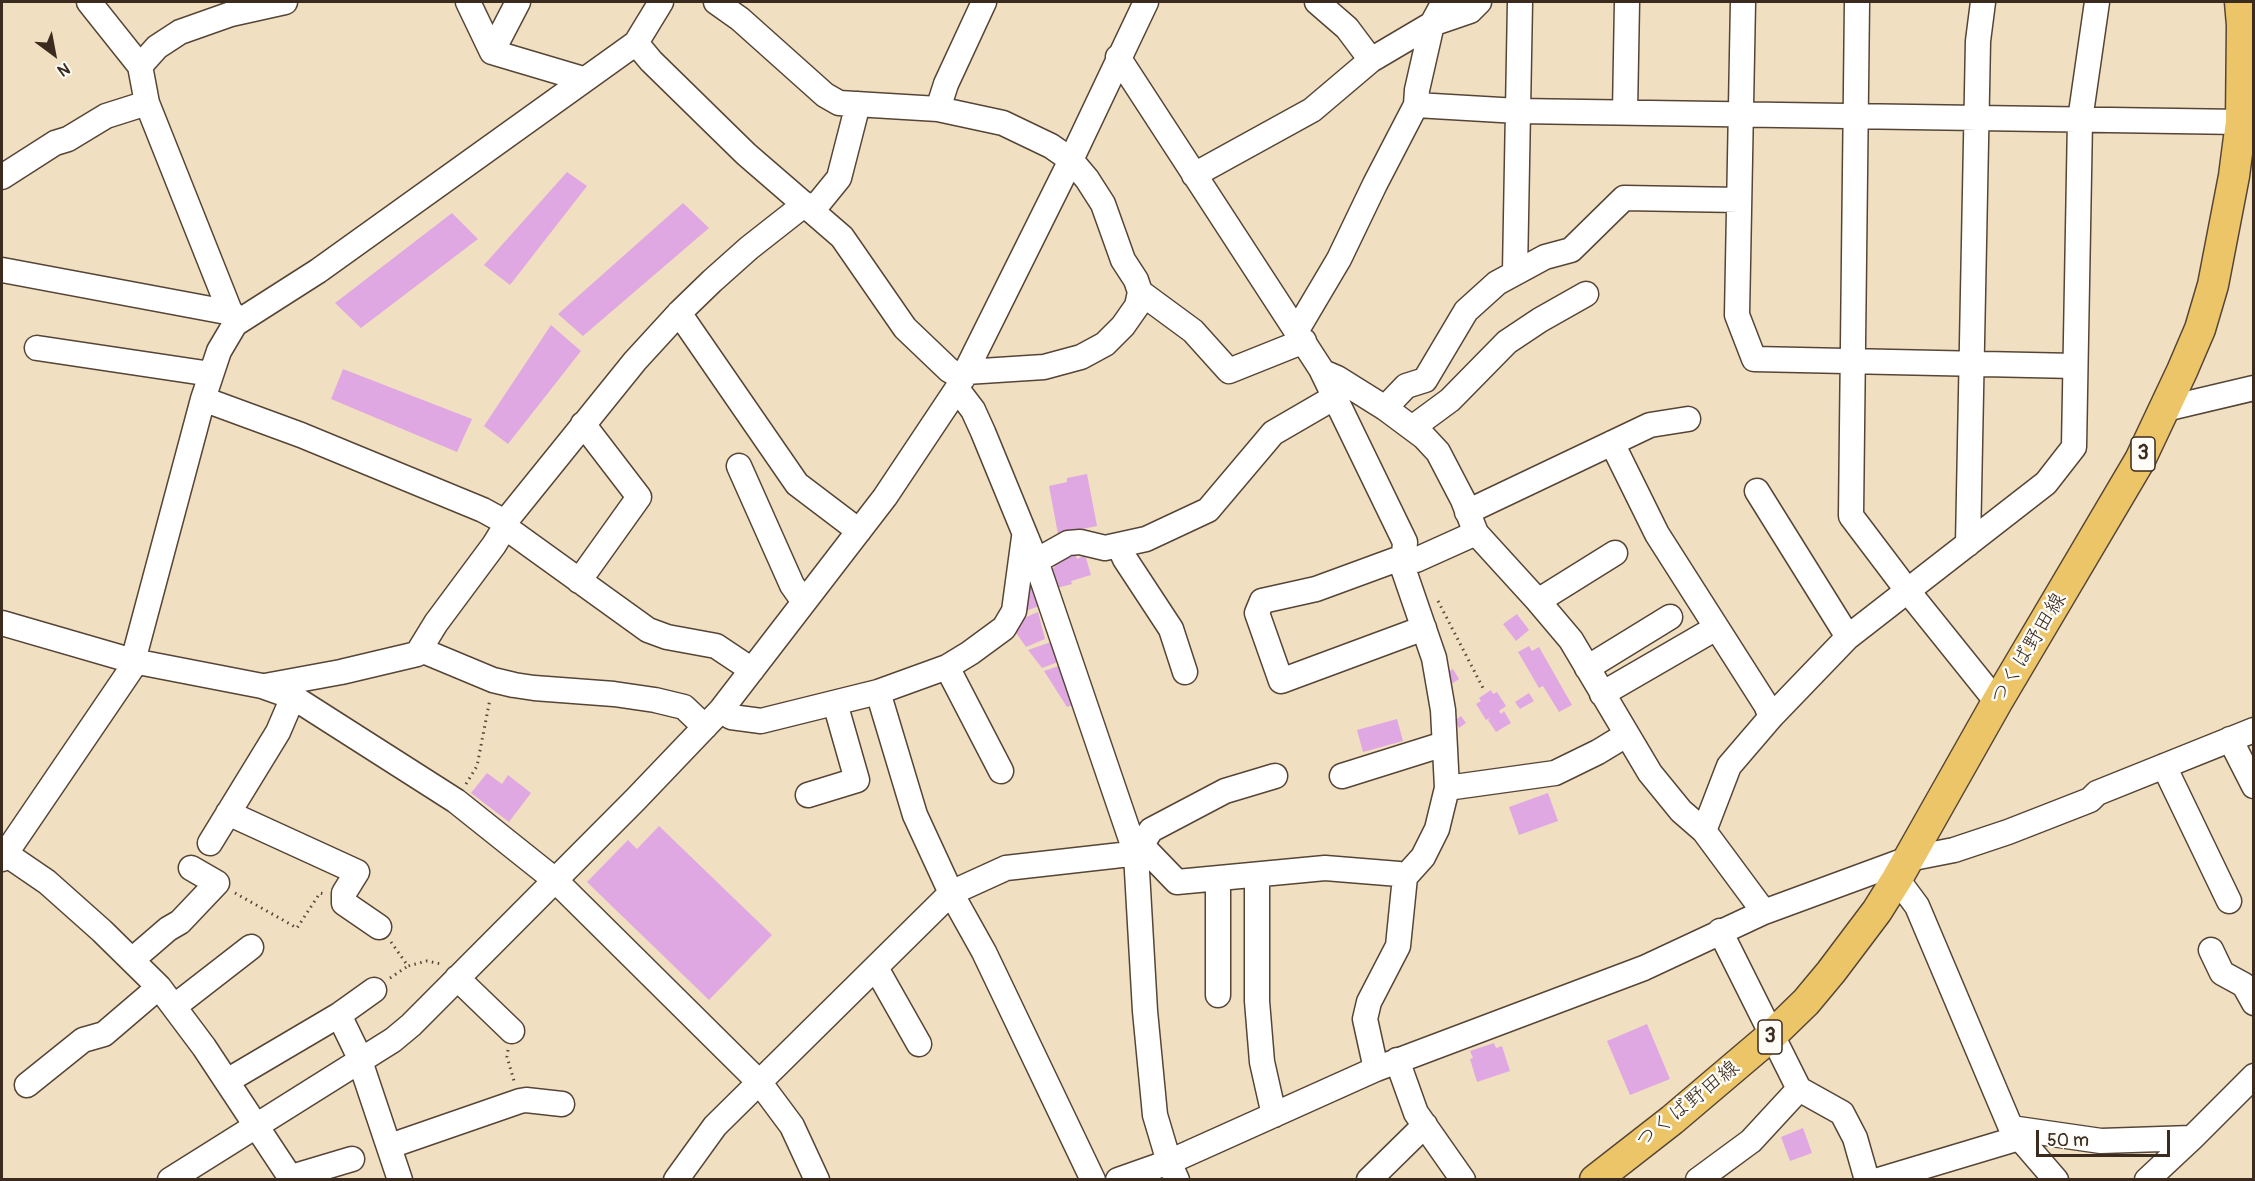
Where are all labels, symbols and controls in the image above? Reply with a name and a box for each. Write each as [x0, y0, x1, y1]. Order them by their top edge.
north arrow [24, 24, 84, 84]
text: N [54, 58, 73, 81]
road number: 3 [2131, 437, 2155, 471]
street label: つくば野田線 [1986, 589, 2072, 709]
road number: 3 [1758, 1020, 1782, 1054]
street label: つくば野田線 [1631, 1056, 1745, 1154]
scale bar [2039, 1118, 2172, 1156]
text: 50 m [2047, 1129, 2089, 1152]

